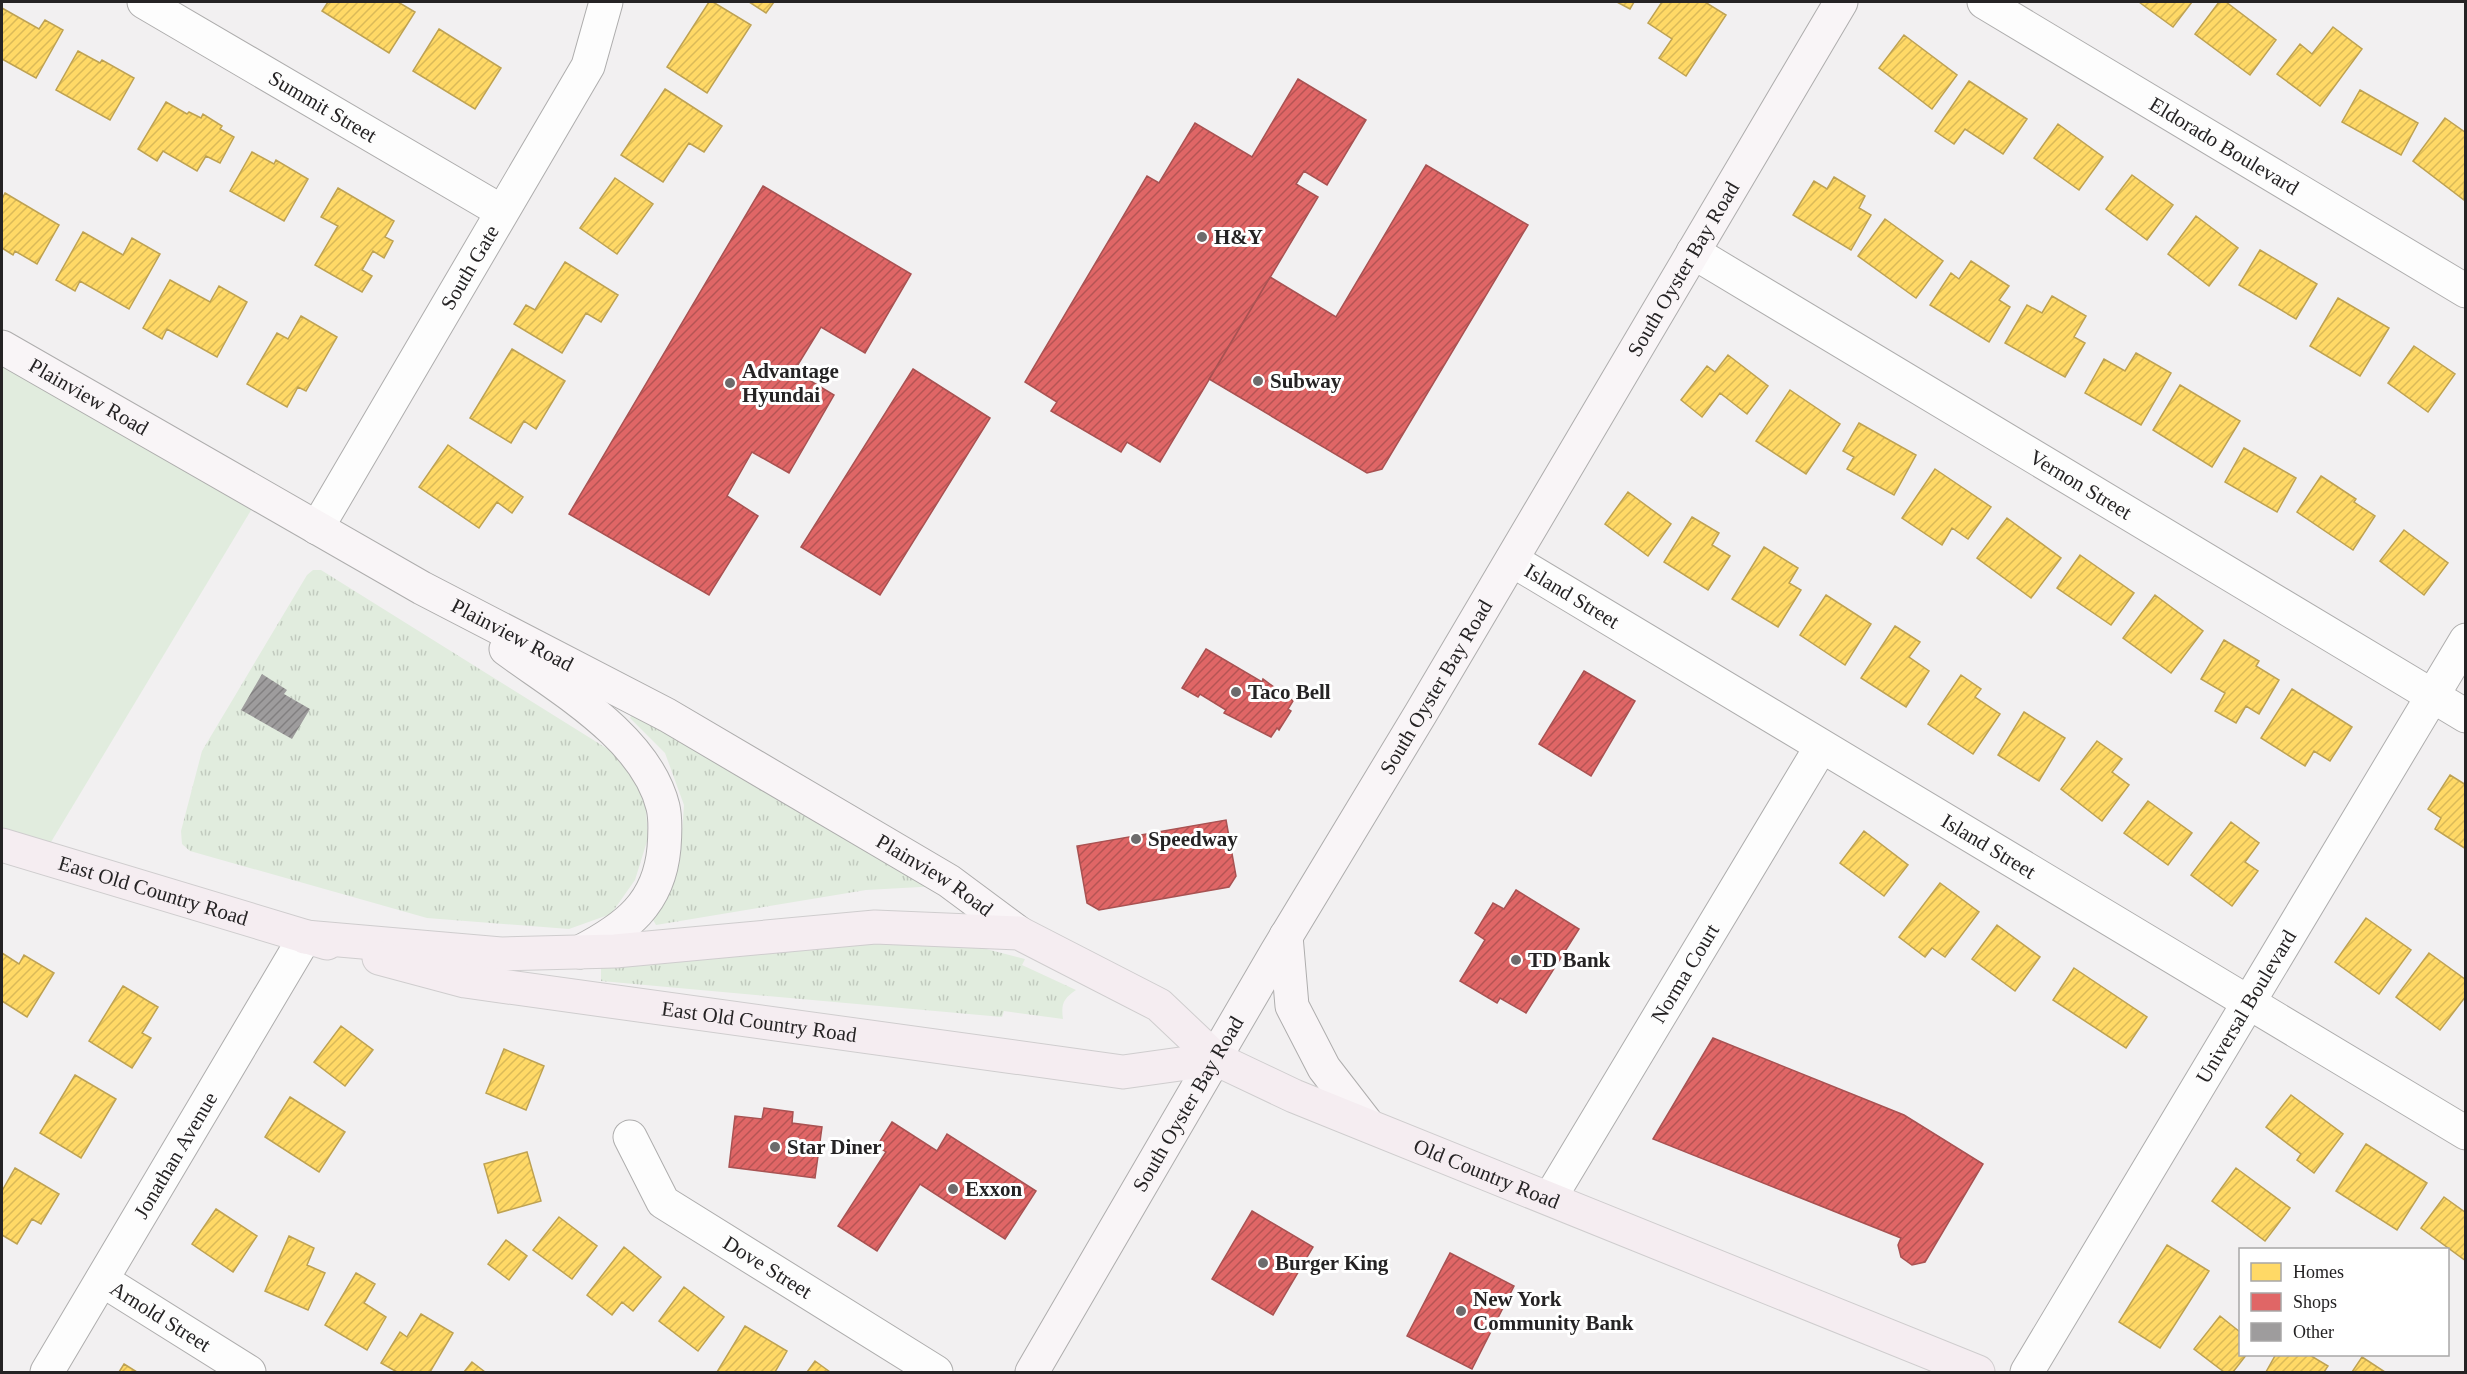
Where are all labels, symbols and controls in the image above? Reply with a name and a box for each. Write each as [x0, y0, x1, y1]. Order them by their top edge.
street label: Summit Street [264, 66, 381, 148]
street label: Eldorado Boulevard [2145, 92, 2304, 200]
street label: South Oyster Bay Road [1622, 177, 1744, 361]
street label: South Gate [436, 221, 504, 314]
place label: H&Y [1214, 225, 1263, 249]
marker: H&Y [1195, 230, 1209, 244]
street label: Plainview Road [25, 353, 153, 441]
place label: Advantage Hyundai [742, 359, 839, 407]
place label: Subway [1270, 369, 1342, 393]
marker: Subway [1251, 374, 1265, 388]
marker: Advantage Hyundai [723, 376, 737, 390]
street label: Vernon Street [2025, 445, 2136, 525]
street label: Island Street [1521, 559, 1624, 634]
street label: Plainview Road [448, 593, 578, 676]
street label: South Oyster Bay Road [1375, 595, 1497, 779]
place label: Taco Bell [1248, 680, 1331, 704]
marker: Taco Bell [1229, 685, 1243, 699]
street label: Island Street [1937, 809, 2040, 884]
place label: Speedway [1148, 827, 1238, 851]
street label: Plainview Road [872, 829, 998, 922]
marker: Speedway [1129, 832, 1143, 846]
street label: East Old Country Road [56, 851, 251, 931]
street label: Norma Court [1646, 919, 1724, 1027]
street label: Universal Boulevard [2191, 925, 2302, 1088]
place label: TD Bank [1528, 948, 1611, 972]
marker: TD Bank [1509, 953, 1523, 967]
street label: East Old Country Road [660, 996, 859, 1047]
street label: South Oyster Bay Road [1128, 1012, 1249, 1196]
street label: Jonathan Avenue [129, 1088, 222, 1223]
street label: Old Country Road [1410, 1134, 1564, 1214]
place label: Star Diner [787, 1135, 882, 1159]
marker: Star Diner [768, 1140, 782, 1154]
place label: Exxon [965, 1177, 1023, 1201]
marker: Exxon [946, 1182, 960, 1196]
street label: Dove Street [719, 1231, 816, 1304]
legend [2239, 1248, 2449, 1356]
place label: Burger King [1275, 1251, 1389, 1275]
marker: Burger King [1256, 1256, 1270, 1270]
text: Homes [2293, 1262, 2344, 1282]
street label: Arnold Street [106, 1276, 215, 1357]
place label: New York Community Bank [1473, 1287, 1634, 1335]
text: Shops [2293, 1292, 2337, 1312]
marker: New York Community Bank [1454, 1304, 1468, 1318]
text: Other [2293, 1322, 2334, 1342]

